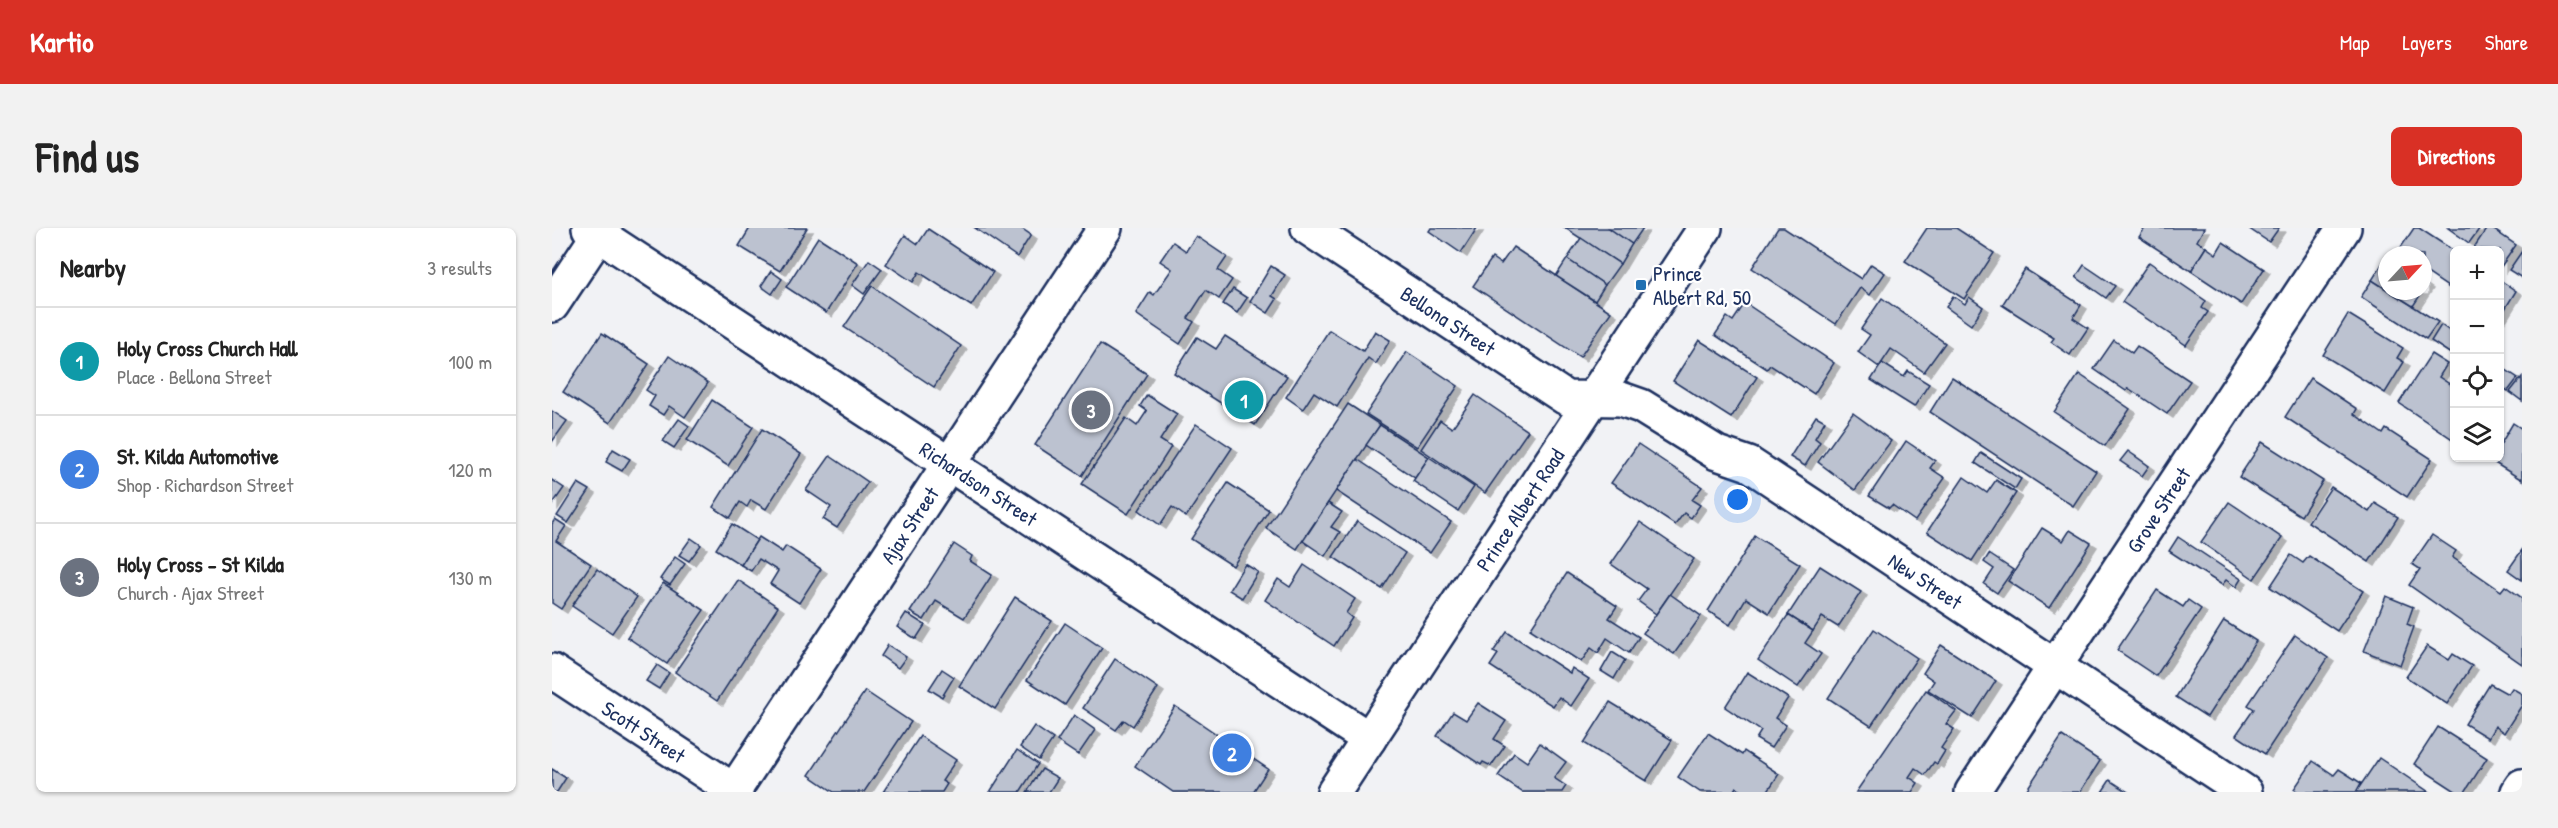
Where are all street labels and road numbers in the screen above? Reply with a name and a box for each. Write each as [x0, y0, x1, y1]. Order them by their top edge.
street label: Bellona Street [1395, 279, 1502, 363]
street label: Richardson Street [914, 434, 1044, 533]
street label: Prince Albert Road [1469, 443, 1571, 577]
street label: Grove Street [2119, 461, 2197, 558]
street label: Ajax Street [873, 480, 946, 569]
street label: New Street [1883, 546, 1969, 616]
street label: Scott Street [596, 693, 692, 770]

